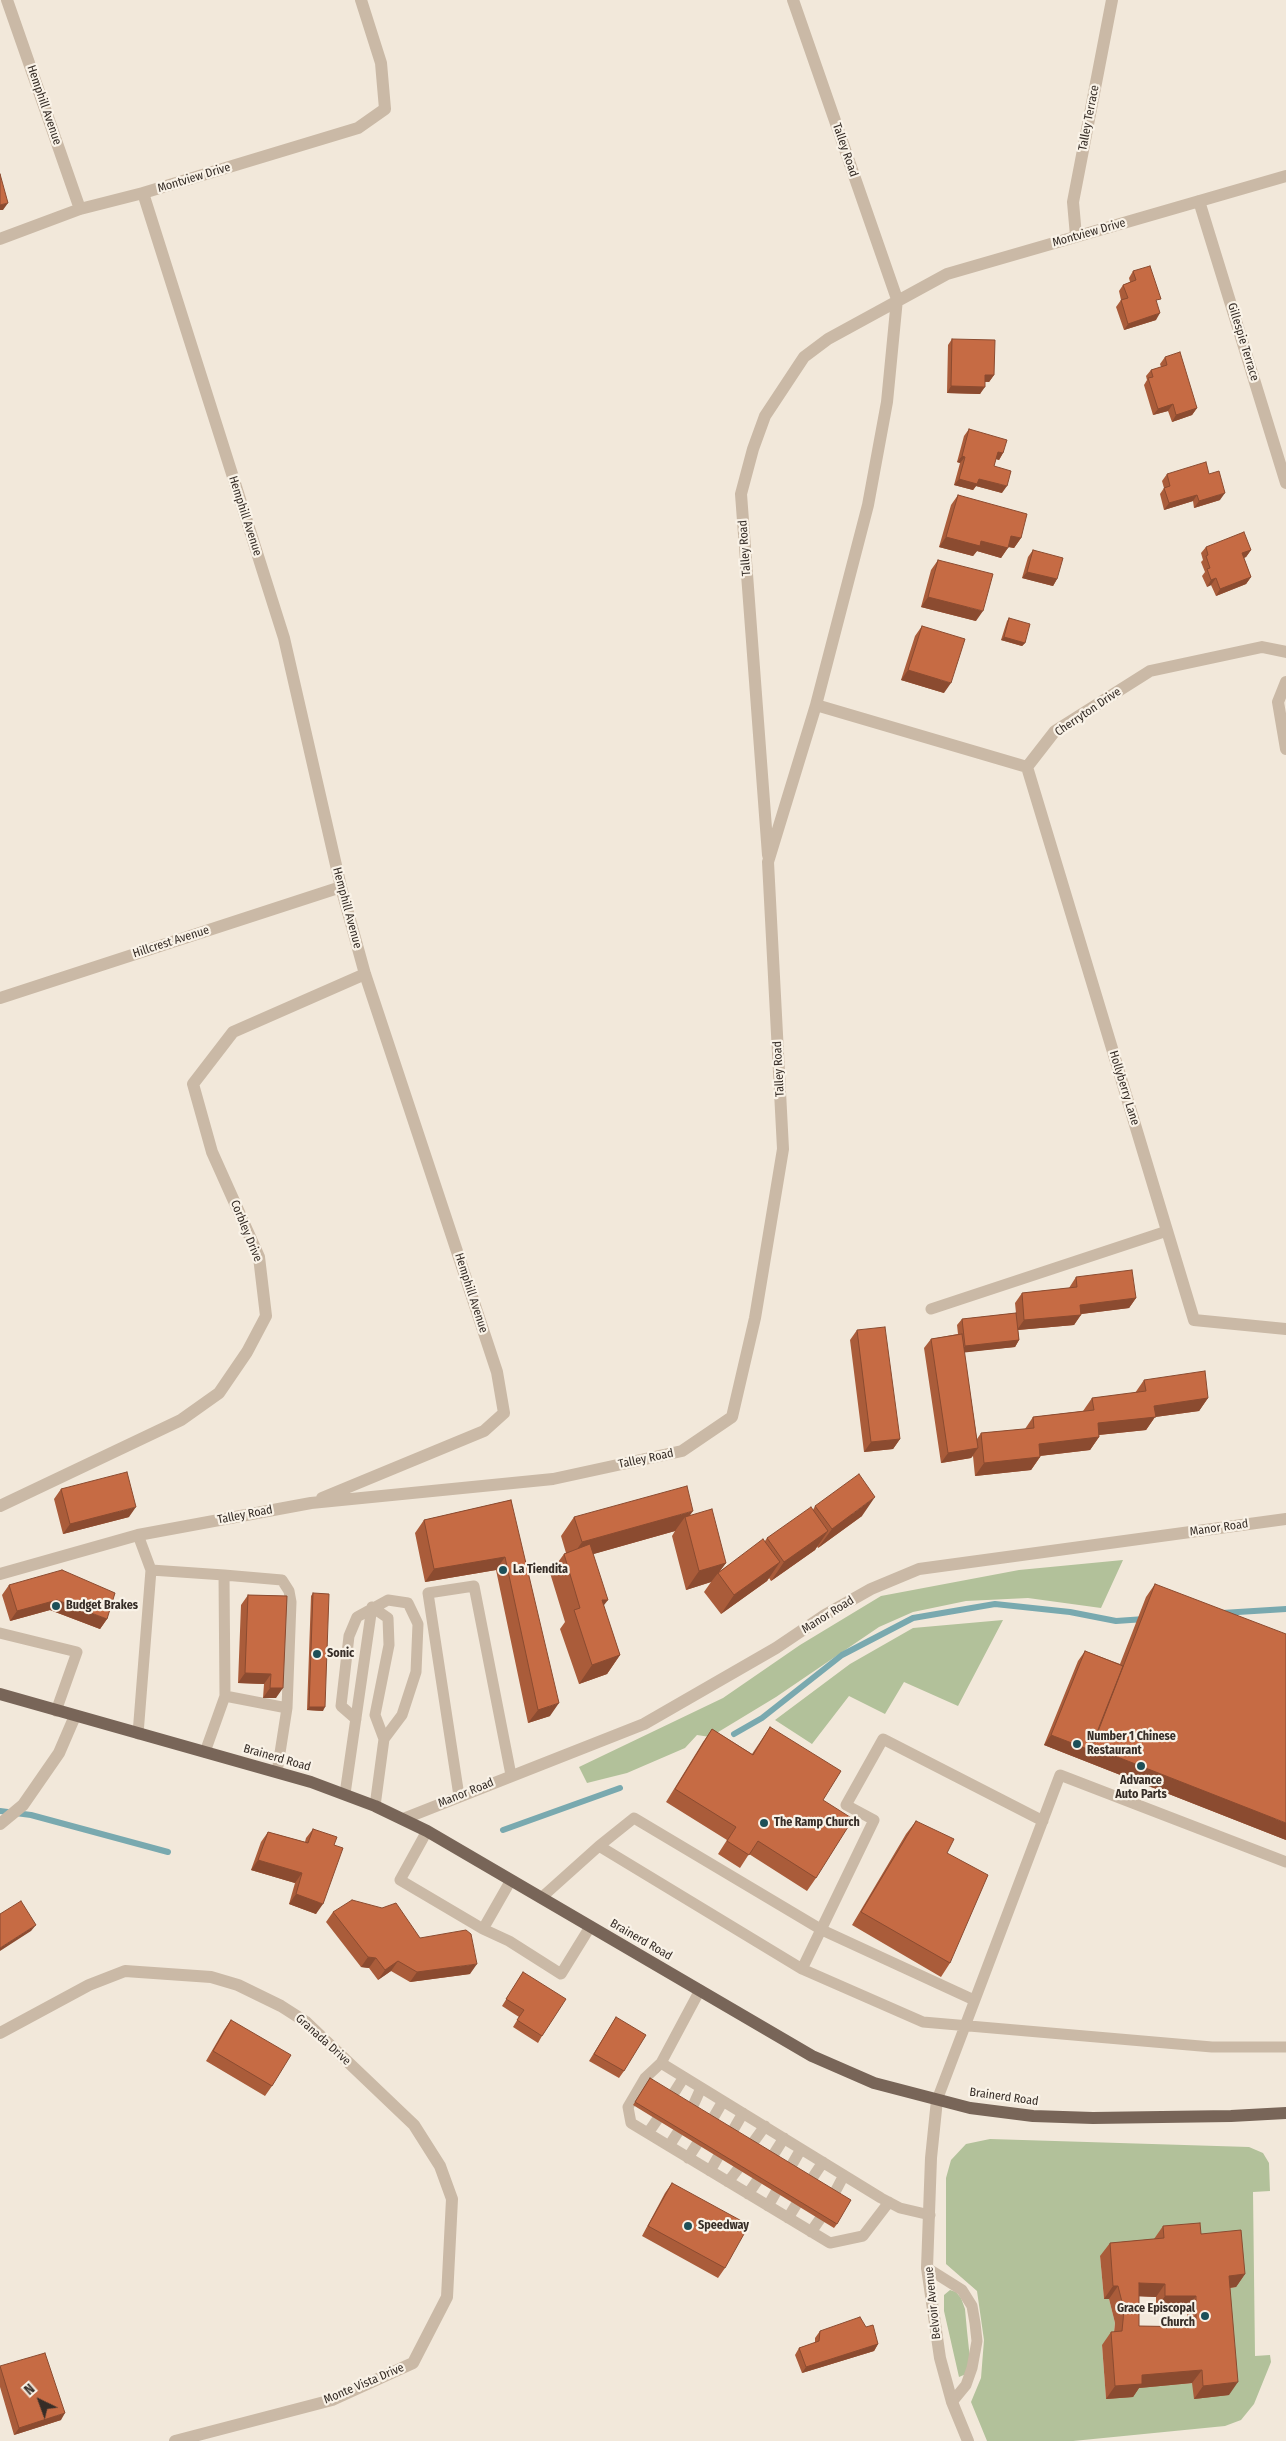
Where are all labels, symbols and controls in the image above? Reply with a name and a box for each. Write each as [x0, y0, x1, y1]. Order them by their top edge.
street label: Hemphill Avenue [24, 63, 64, 147]
street label: Talley Terrace [1076, 84, 1102, 152]
street label: Talley Road [829, 121, 861, 179]
street label: Montview Drive [156, 160, 232, 196]
street label: Montview Drive [1051, 216, 1127, 250]
street label: Gillespie Terrace [1224, 301, 1262, 383]
street label: Hemphill Avenue [225, 474, 265, 558]
street label: Talley Road [736, 520, 754, 576]
street label: Cherryton Drive [1052, 685, 1124, 739]
street label: Hemphill Avenue [329, 866, 365, 950]
street label: Hillcrest Avenue [131, 923, 211, 961]
street label: Talley Road [770, 1041, 788, 1097]
street label: Hollyberry Lane [1106, 1049, 1142, 1127]
street label: Corbley Drive [227, 1198, 265, 1264]
street label: Hemphill Avenue [451, 1251, 491, 1335]
street label: Talley Road [617, 1446, 675, 1472]
street label: Talley Road [216, 1503, 274, 1527]
street label: Manor Road [1189, 1517, 1249, 1539]
place label: La Tiendita [513, 1563, 568, 1577]
marker: La Tiendita [497, 1564, 509, 1576]
street label: Manor Road [799, 1593, 857, 1637]
place label: Budget Brakes [66, 1599, 138, 1613]
marker: Budget Brakes [50, 1600, 62, 1612]
place label: Sonic [327, 1647, 354, 1661]
marker: Sonic [311, 1648, 323, 1660]
place label: Number 1 Chinese Restaurant [1087, 1730, 1176, 1758]
marker: Number 1 Chinese Restaurant [1071, 1738, 1083, 1750]
street label: Brainerd Road [242, 1741, 312, 1775]
marker: Advance Auto Parts [1135, 1760, 1147, 1772]
place label: Advance Auto Parts [1115, 1774, 1167, 1802]
street label: Manor Road [436, 1775, 496, 1811]
place label: The Ramp Church [774, 1816, 860, 1830]
marker: The Ramp Church [758, 1817, 770, 1829]
street label: Brainerd Road [607, 1916, 675, 1964]
street label: Granada Drive [292, 2011, 354, 2069]
street label: Brainerd Road [969, 2085, 1039, 2109]
place label: Speedway [698, 2219, 749, 2233]
marker: Speedway [682, 2220, 694, 2232]
street label: Belvoir Avenue [922, 2266, 944, 2340]
place label: Grace Episcopal Church [1117, 2302, 1195, 2330]
marker: Grace Episcopal Church [1199, 2310, 1211, 2322]
street label: Monte Vista Drive [322, 2361, 406, 2407]
north arrow [15, 2376, 65, 2426]
text: N [21, 2380, 38, 2399]

